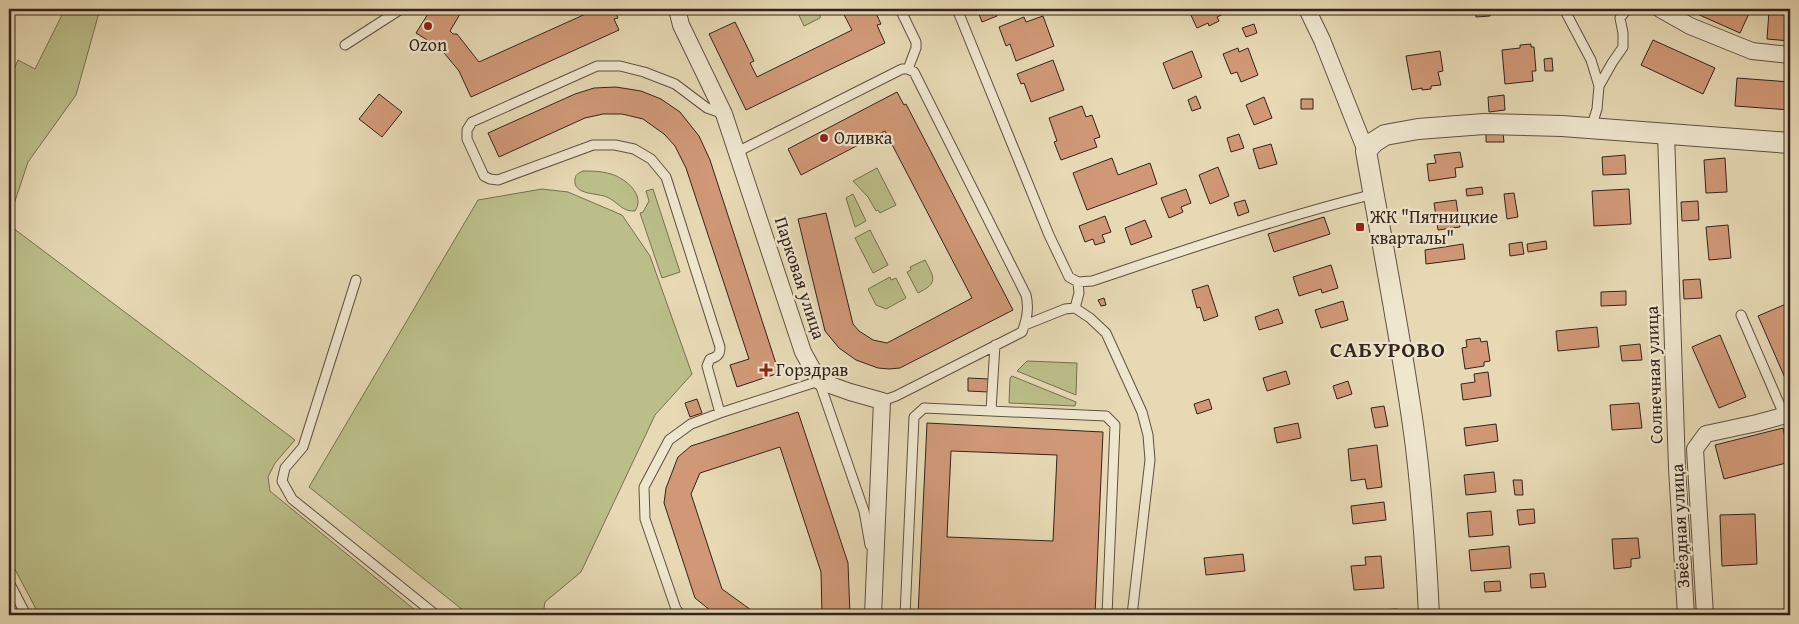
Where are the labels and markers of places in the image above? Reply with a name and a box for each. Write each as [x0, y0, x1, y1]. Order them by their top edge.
marker: Ozon [422, 20, 434, 32]
place label: Ozon [409, 31, 447, 58]
place label: Оливка [834, 124, 893, 151]
marker: Оливка [818, 132, 830, 144]
place label: ЖК "Пятницкие кварталы" [1369, 203, 1498, 251]
marker: ЖК "Пятницкие кварталы" [1354, 221, 1366, 233]
place label: Горздрав [776, 356, 849, 383]
marker: Горздрав [760, 364, 772, 376]

